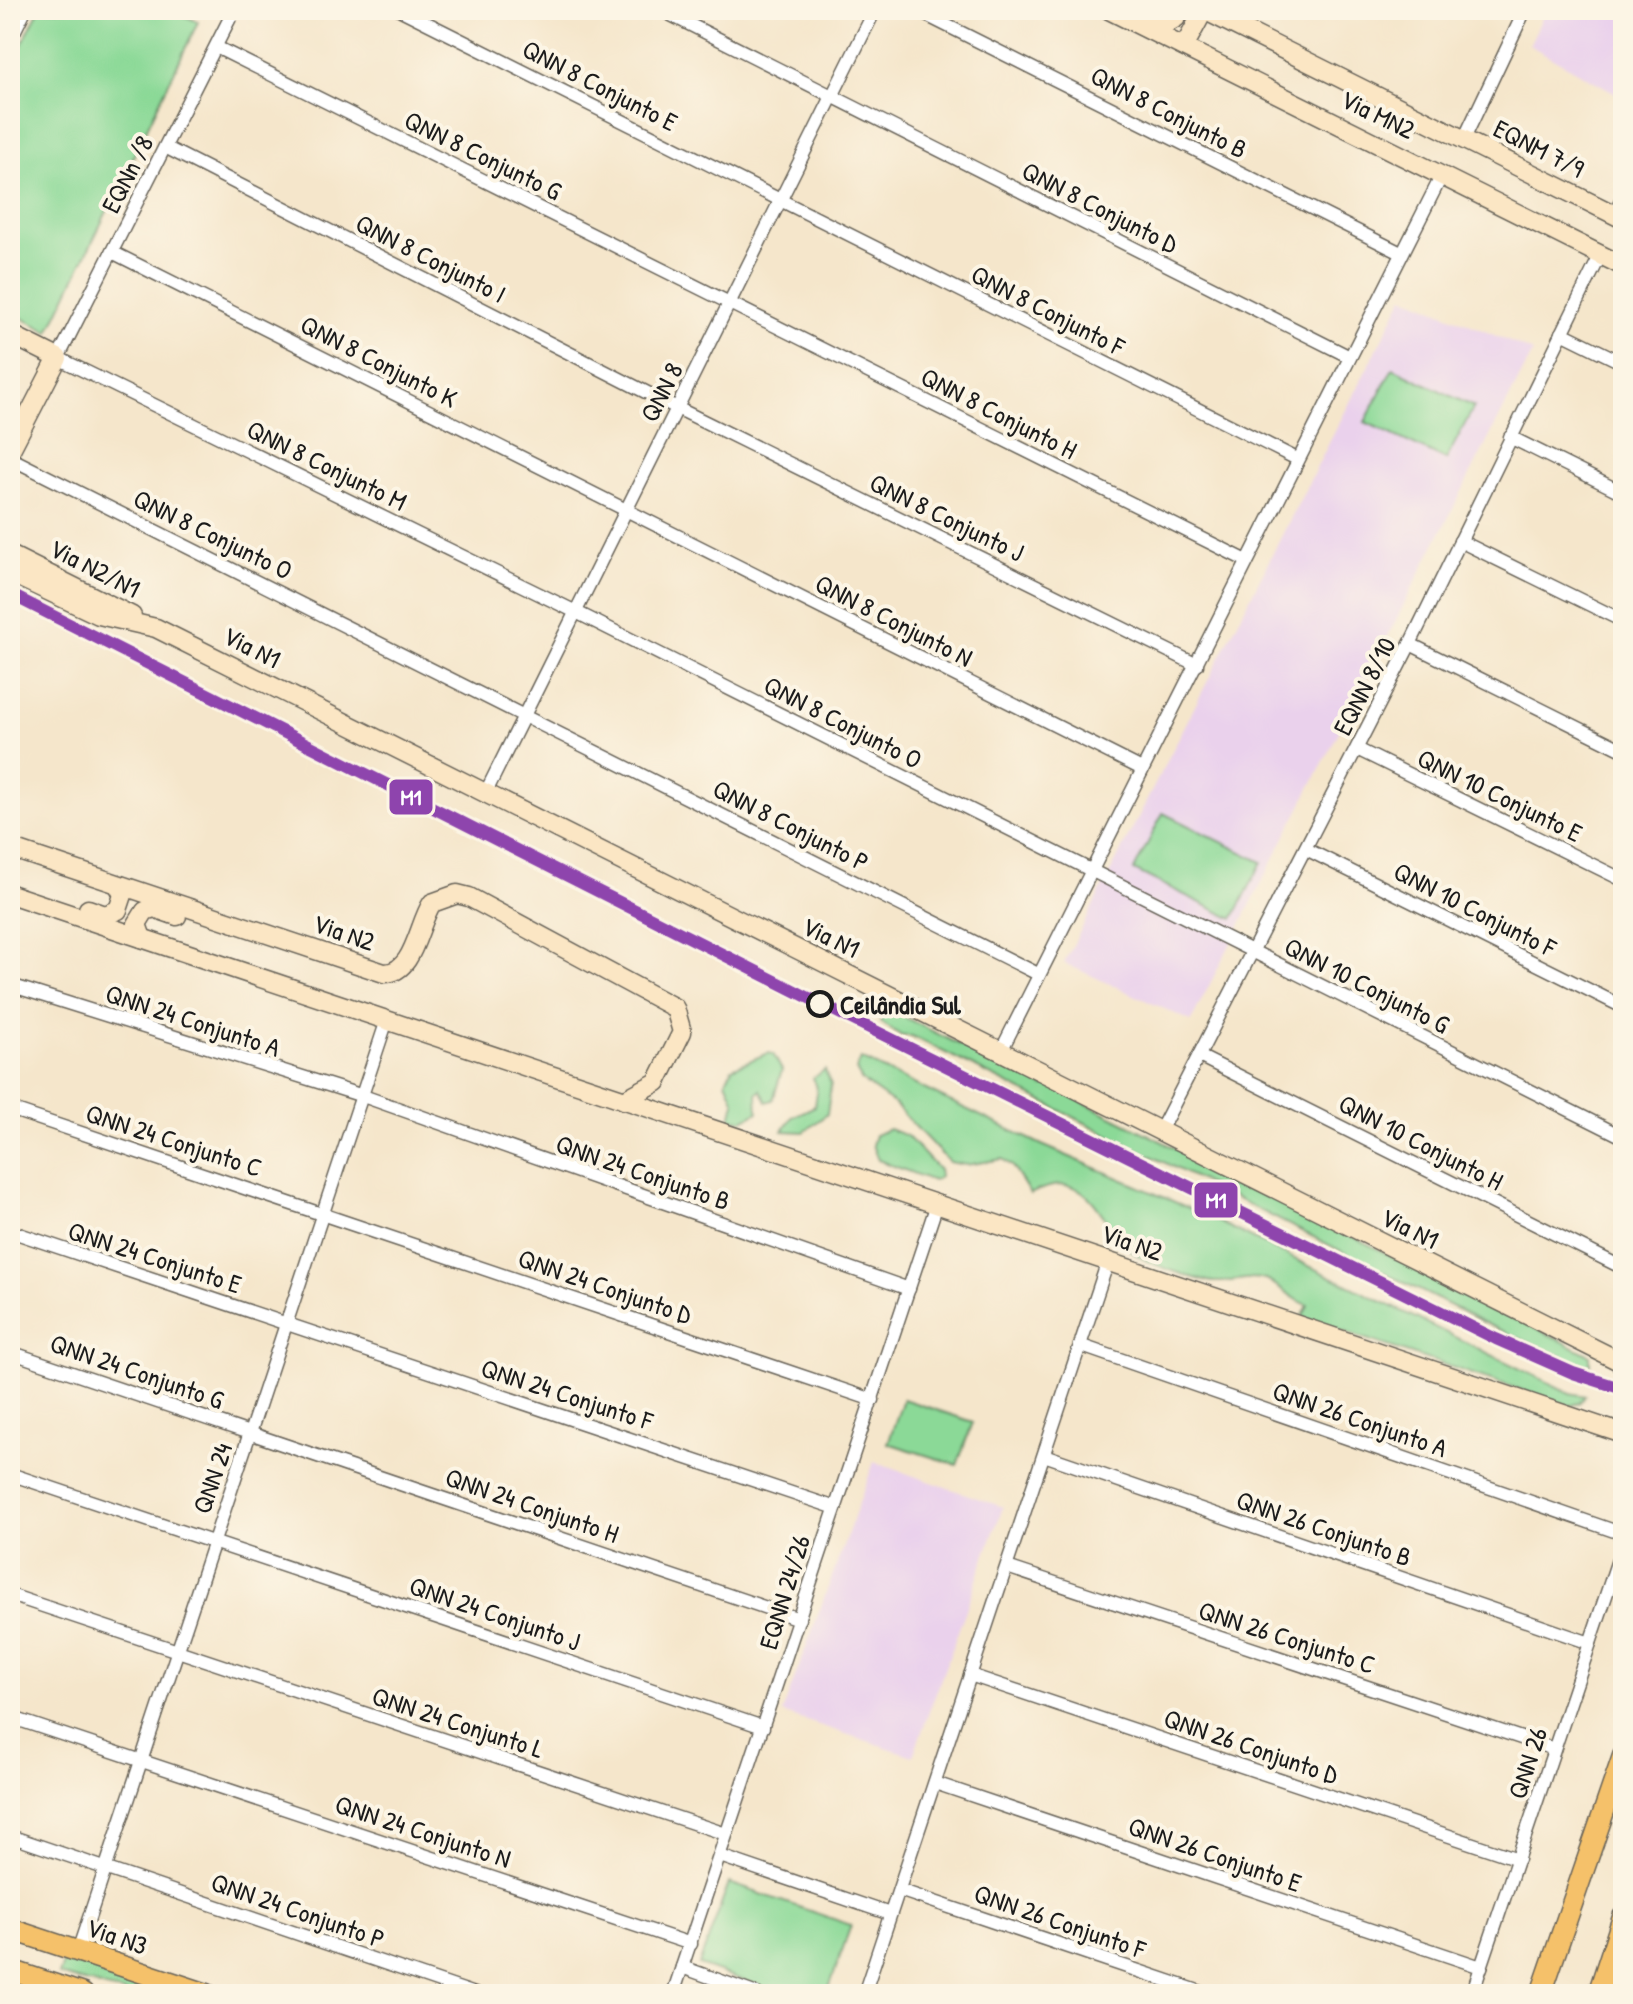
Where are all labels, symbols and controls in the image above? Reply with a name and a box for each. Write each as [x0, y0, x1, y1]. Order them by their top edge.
street label: QNN 8 Conjunto E [517, 31, 684, 139]
street label: QNN 8 Conjunto B [1085, 58, 1253, 166]
street label: Via MN2 [1335, 81, 1421, 147]
street label: QNN 8 Conjunto G [399, 102, 568, 208]
street label: EQNM 7/9 [1488, 110, 1590, 186]
street label: EQNn /8 [93, 129, 161, 219]
street label: QNN 8 Conjunto D [1016, 153, 1184, 262]
street label: QNN 8 Conjunto I [350, 205, 512, 311]
street label: QNN 8 Conjunto F [965, 256, 1132, 364]
street label: QNN 8 Conjunto K [295, 306, 464, 416]
street label: QNN 8 [631, 356, 691, 428]
street label: QNN 8 Conjunto H [915, 359, 1083, 467]
street label: QNN 8 Conjunto M [241, 411, 413, 519]
street label: QNN 8 Conjunto J [864, 465, 1030, 569]
street label: QNN 8 Conjunto O [128, 480, 298, 588]
street label: Via N2/N1 [44, 530, 146, 606]
street label: QNN 8 Conjunto N [809, 565, 979, 675]
street label: Via N1 [217, 618, 287, 676]
street label: EQNN 8/10 [1324, 631, 1404, 741]
street label: QNN 8 Conjunto O [758, 667, 928, 777]
street label: QNN 10 Conjunto E [1412, 740, 1589, 850]
street label: QNN 8 Conjunto P [707, 771, 875, 879]
line badge: M1 [388, 778, 434, 816]
text: M1 [400, 782, 422, 812]
street label: QNN 10 Conjunto F [1388, 853, 1563, 965]
street label: Via N2 [309, 905, 379, 959]
street label: Via N1 [796, 908, 866, 966]
street label: QNN 10 Conjunto G [1279, 928, 1456, 1042]
street label: QNN 24 Conjunto A [101, 975, 285, 1065]
place label: Ceilândia Sul [840, 987, 962, 1022]
marker: Ceilândia Sul [807, 991, 833, 1017]
street label: QNN 10 Conjunto H [1333, 1086, 1509, 1198]
street label: QNN 24 Conjunto C [82, 1095, 266, 1185]
street label: QNN 24 Conjunto B [551, 1126, 735, 1218]
line badge: M1 [1193, 1181, 1239, 1219]
text: M1 [1205, 1185, 1227, 1215]
street label: Via N1 [1375, 1199, 1445, 1257]
street label: QNN 24 Conjunto E [64, 1213, 247, 1302]
street label: Via N2 [1097, 1215, 1167, 1269]
street label: QNN 24 Conjunto D [514, 1240, 697, 1332]
street label: QNN 24 Conjunto G [46, 1325, 229, 1417]
street label: QNN 24 Conjunto F [477, 1350, 658, 1439]
street label: QNN 26 Conjunto A [1268, 1373, 1452, 1465]
street label: QNN 24 [184, 1438, 240, 1518]
street label: QNN 24 Conjunto H [441, 1459, 623, 1551]
street label: QNN 26 Conjunto B [1232, 1482, 1416, 1574]
street label: EQNN 24/26 [750, 1531, 818, 1653]
street label: QNN 24 Conjunto J [405, 1567, 585, 1659]
street label: QNN 26 Conjunto C [1194, 1592, 1380, 1682]
street label: QNN 24 Conjunto L [368, 1678, 548, 1766]
street label: QNN 26 Conjunto D [1159, 1700, 1343, 1792]
street label: QNN 26 [1499, 1723, 1555, 1803]
street label: QNN 24 Conjunto N [331, 1786, 515, 1876]
street label: QNN 26 Conjunto E [1124, 1808, 1307, 1900]
street label: QNN 24 Conjunto P [207, 1864, 389, 1956]
street label: QNN 26 Conjunto F [970, 1875, 1152, 1967]
street label: Via N3 [82, 1909, 152, 1963]

